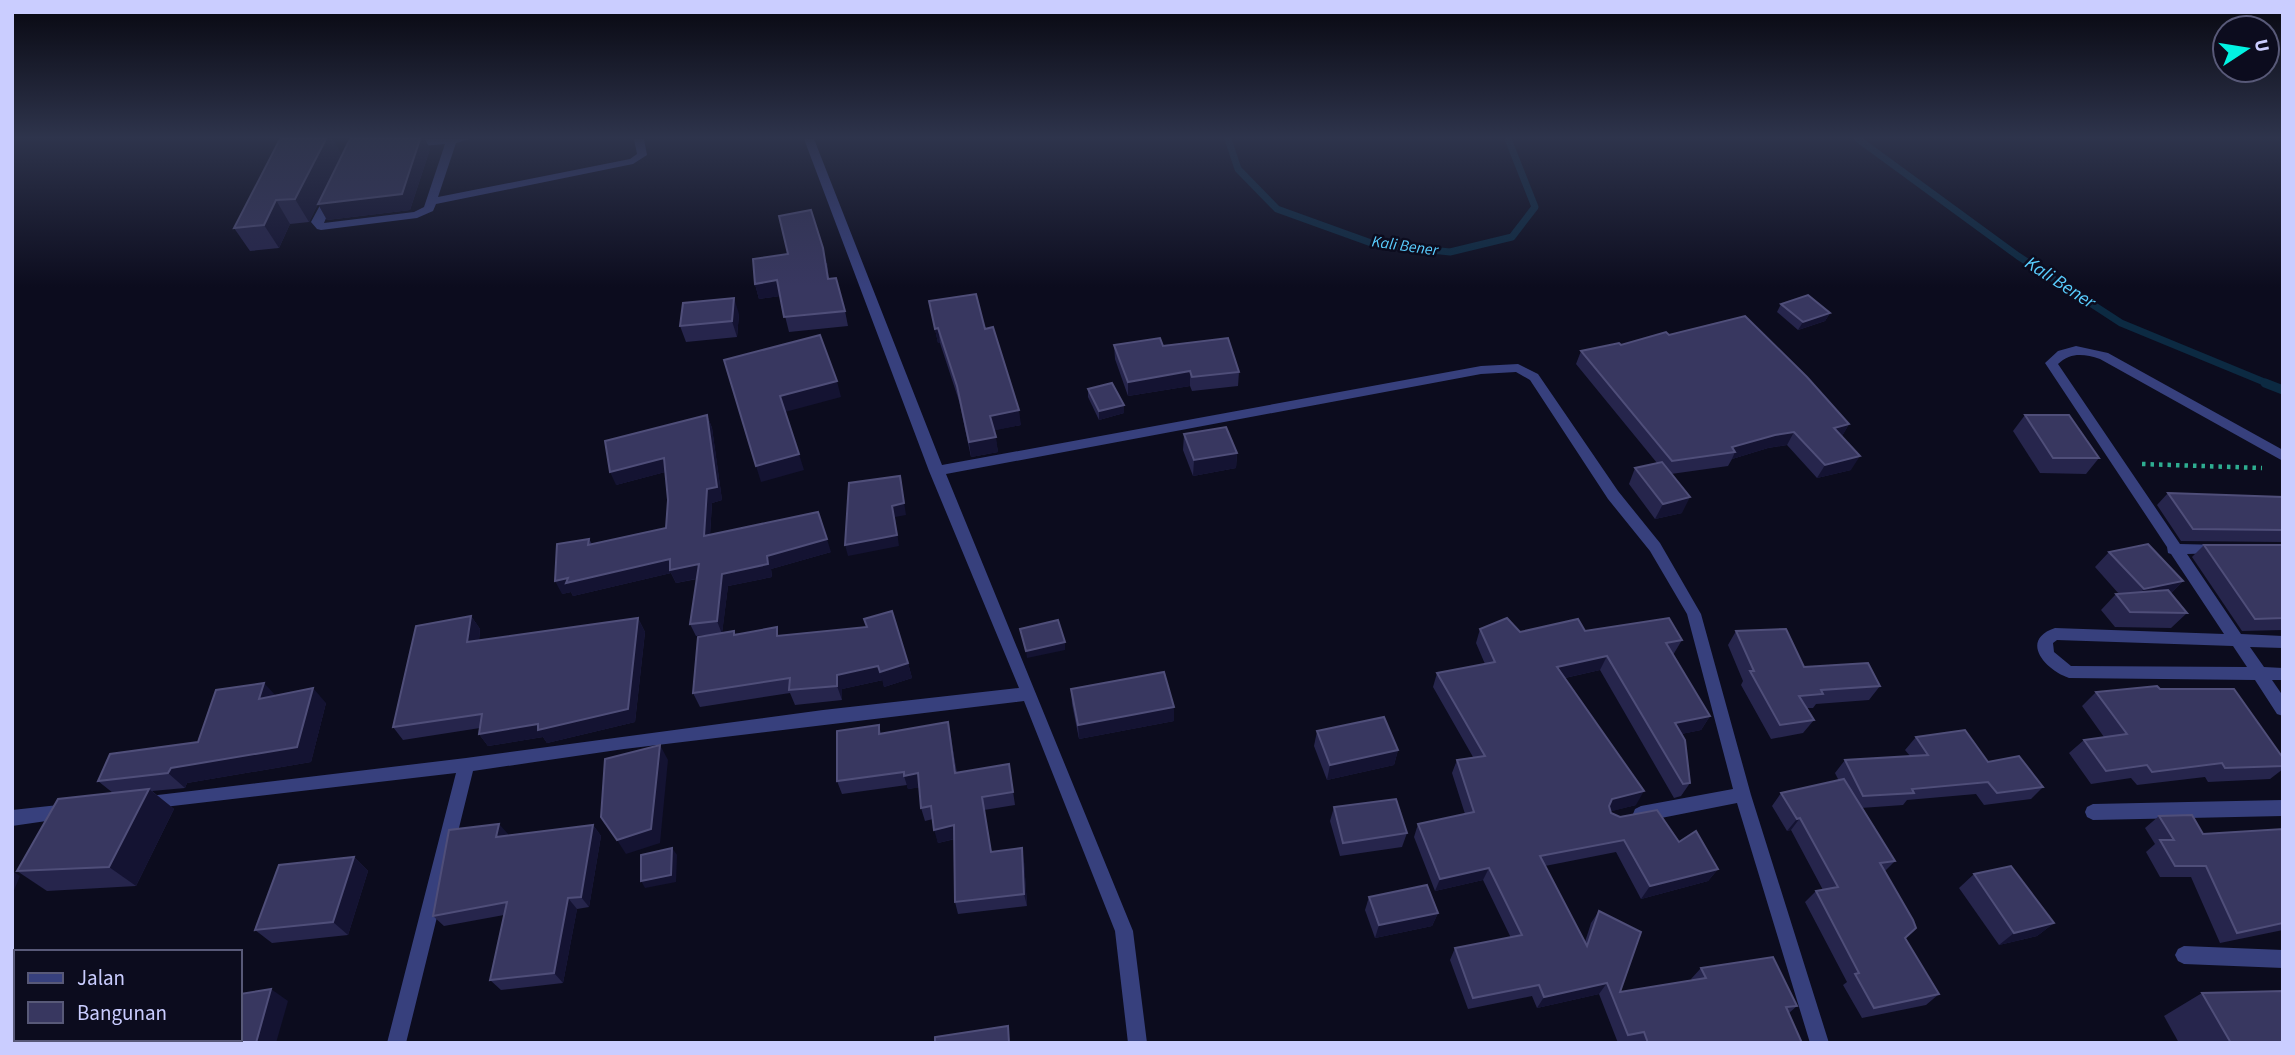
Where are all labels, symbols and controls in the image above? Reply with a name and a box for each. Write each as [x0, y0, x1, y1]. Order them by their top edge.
north arrow [2211, 14, 2281, 84]
text: U [2247, 37, 2276, 55]
water label: Kali Bener [1370, 230, 1441, 262]
water label: Kali Bener [2019, 250, 2102, 317]
legend [14, 950, 242, 1041]
text: Jalan [77, 963, 125, 993]
text: Bangunan [77, 998, 167, 1028]

